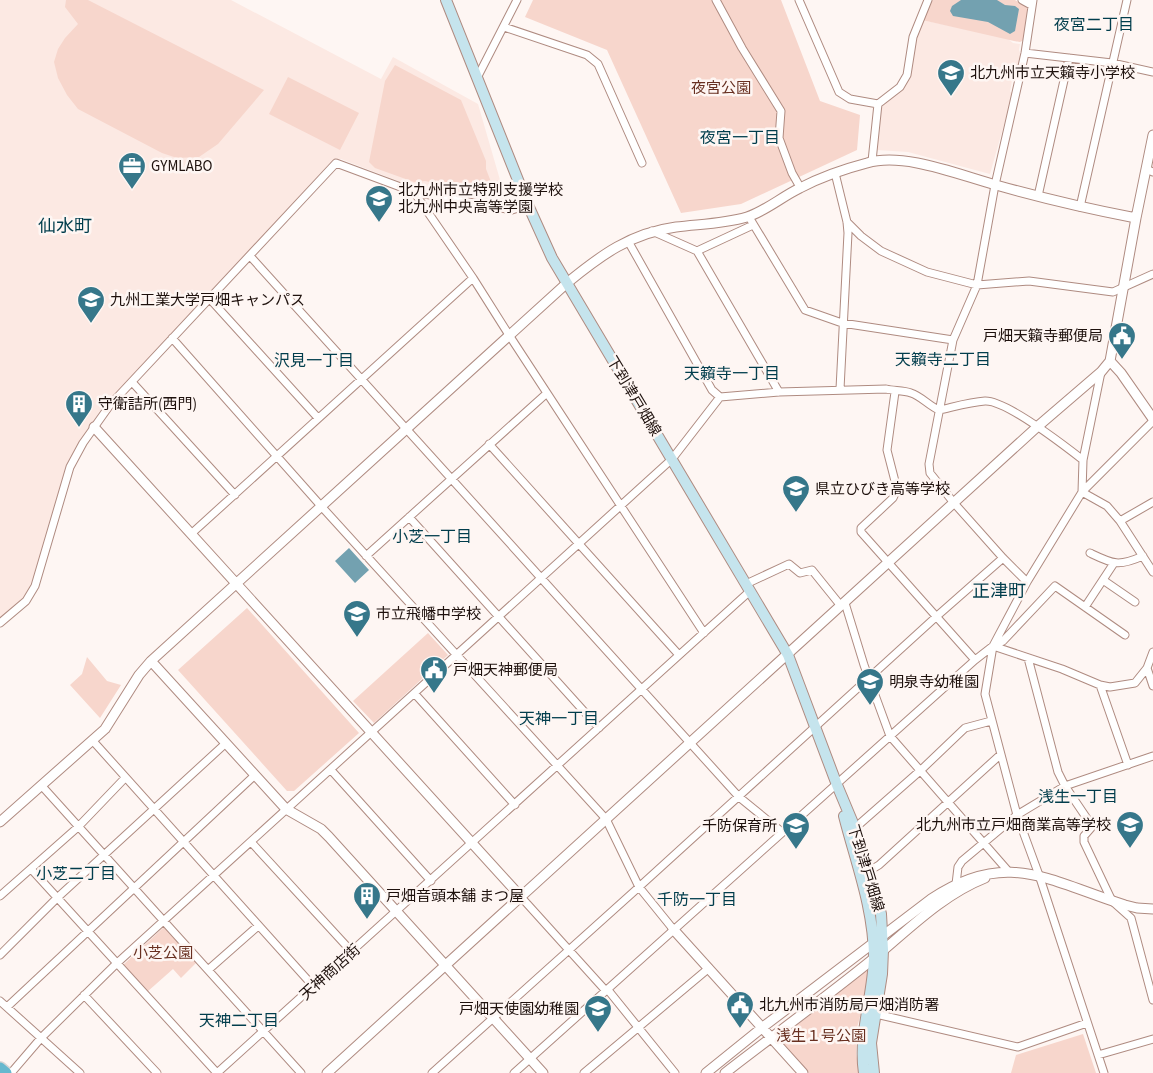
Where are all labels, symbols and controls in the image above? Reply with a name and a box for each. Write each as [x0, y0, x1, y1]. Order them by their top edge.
district label: 夜宮二丁目 [1054, 14, 1134, 36]
school or university icon: 北九州市立天籟寺小学校 [936, 58, 966, 97]
place label: 北九州市立天籟寺小学校 [970, 63, 1135, 84]
park label: 夜宮公園 [691, 78, 751, 99]
district label: 夜宮一丁目 [700, 127, 780, 149]
office icon: GYMLABO [117, 151, 147, 190]
place label: GYMLABO [151, 156, 213, 177]
place label: 北九州市立特別支援学校 北九州中央高等学園 [398, 180, 563, 218]
school or university icon: 北九州市立特別支援学校 北九州中央高等学園 [364, 184, 394, 223]
district label: 仙水町 [38, 214, 92, 239]
school or university icon: 九州工業大学戸畑キャンパス [76, 285, 106, 324]
place label: 九州工業大学戸畑キャンパス [110, 290, 305, 311]
public building icon: 戸畑天籟寺郵便局 [1107, 321, 1137, 360]
place label: 戸畑天籟寺郵便局 [983, 326, 1103, 347]
district label: 天籟寺二丁目 [895, 349, 991, 371]
district label: 沢見一丁目 [274, 350, 354, 372]
street label: 下到津戸畑線 [601, 352, 666, 440]
district label: 天籟寺一丁目 [684, 363, 780, 385]
building icon: 守衛詰所(西門) [64, 389, 94, 428]
place label: 守衛詰所(西門) [98, 394, 197, 415]
school or university icon: 県立ひびき高等学校 [781, 474, 811, 513]
place label: 県立ひびき高等学校 [815, 479, 950, 500]
district label: 小芝一丁目 [392, 526, 472, 548]
district label: 正津町 [972, 579, 1026, 604]
school or university icon: 市立飛幡中学校 [342, 599, 372, 638]
place label: 市立飛幡中学校 [376, 604, 481, 625]
public building icon: 戸畑天神郵便局 [419, 655, 449, 694]
place label: 戸畑天神郵便局 [453, 660, 558, 681]
school or university icon: 明泉寺幼稚園 [855, 667, 885, 706]
place label: 明泉寺幼稚園 [889, 672, 979, 693]
district label: 天神一丁目 [519, 708, 599, 730]
district label: 浅生一丁目 [1038, 786, 1118, 808]
school or university icon: 北九州市立戸畑商業高等学校 [1115, 810, 1145, 849]
school or university icon: 千防保育所 [781, 811, 811, 850]
place label: 北九州市立戸畑商業高等学校 [916, 815, 1111, 836]
place label: 千防保育所 [702, 816, 777, 837]
street label: 下到津戸畑線 [842, 822, 889, 914]
district label: 小芝二丁目 [36, 863, 116, 885]
building icon: 戸畑音頭本舗 まつ屋 [352, 881, 382, 920]
place label: 戸畑音頭本舗 まつ屋 [386, 886, 524, 907]
district label: 千防一丁目 [657, 889, 737, 911]
street label: 天神商店街 [295, 939, 365, 1005]
park label: 小芝公園 [133, 943, 193, 964]
public building icon: 北九州市消防局戸畑消防署 [725, 990, 755, 1029]
school or university icon: 戸畑天使園幼稚園 [583, 994, 613, 1033]
place label: 北九州市消防局戸畑消防署 [759, 995, 939, 1016]
place label: 戸畑天使園幼稚園 [459, 999, 579, 1020]
district label: 天神二丁目 [199, 1010, 279, 1032]
park label: 浅生１号公園 [776, 1026, 866, 1047]

